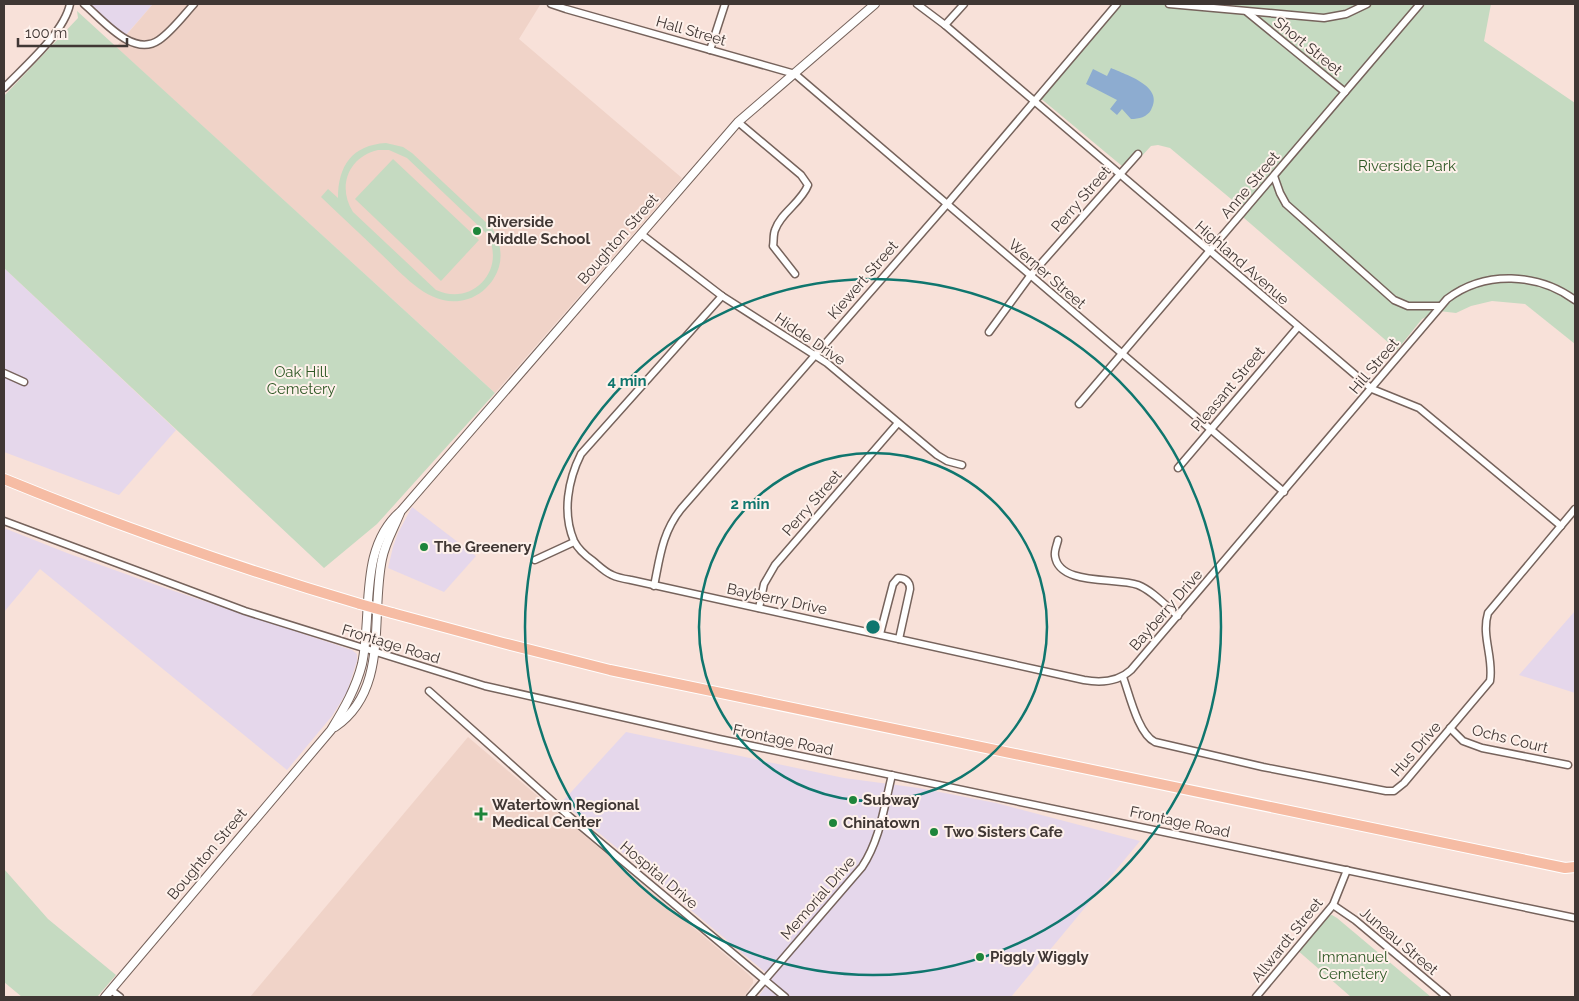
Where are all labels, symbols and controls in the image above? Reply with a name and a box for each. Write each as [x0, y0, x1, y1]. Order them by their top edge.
street label: Hall Street [654, 12, 728, 50]
street label: Short Street [1270, 13, 1346, 79]
scale bar [18, 15, 126, 47]
text: 100 m [25, 24, 67, 42]
street label: Anne Street [1217, 148, 1283, 222]
park label: Riverside Park [1358, 157, 1456, 175]
street label: Perry Street [1047, 162, 1115, 236]
street label: Boughton Street [574, 190, 662, 288]
place label: Riverside Middle School [487, 213, 590, 248]
street label: Highland Avenue [1191, 217, 1293, 309]
marker: Riverside Middle School [471, 225, 483, 237]
street label: Werner Street [1005, 236, 1089, 312]
street label: Kiewert Street [824, 237, 902, 323]
street label: Hidde Drive [771, 309, 849, 369]
street label: Hill Street [1345, 334, 1403, 398]
street label: Pleasant Street [1187, 343, 1269, 435]
park label: Oak Hill Cemetery [267, 363, 335, 398]
text: 4 min [607, 372, 647, 390]
street label: Perry Street [778, 466, 846, 540]
text: 2 min [731, 495, 769, 513]
place label: The Greenery [434, 538, 532, 556]
marker: The Greenery [418, 541, 430, 553]
street label: Bayberry Drive [1126, 565, 1206, 654]
street label: Bayberry Drive [725, 580, 829, 618]
centre of rings [864, 618, 882, 636]
street label: Frontage Road [340, 620, 442, 668]
street label: Hus Drive [1387, 718, 1445, 780]
street label: Frontage Road [731, 721, 835, 759]
street label: Ochs Court [1470, 721, 1550, 757]
place label: Subway [863, 791, 920, 809]
marker: Subway [847, 794, 859, 806]
place label: Watertown Regional Medical Center [492, 796, 639, 831]
street label: Frontage Road [1128, 803, 1232, 841]
street label: Boughton Street [164, 805, 250, 903]
marker: Watertown Regional Medical Center [474, 807, 488, 821]
place label: Chinatown [843, 814, 920, 832]
marker: Chinatown [827, 817, 839, 829]
place label: Two Sisters Cafe [944, 823, 1063, 841]
marker: Two Sisters Cafe [928, 826, 940, 838]
street label: Hospital Drive [616, 837, 702, 913]
street label: Memorial Drive [777, 853, 859, 943]
street label: Allwardt Street [1248, 894, 1326, 986]
street label: Juneau Street [1356, 903, 1442, 979]
place label: Piggly Wiggly [990, 948, 1090, 966]
park label: Immanuel Cemetery [1318, 948, 1389, 983]
marker: Piggly Wiggly [974, 951, 986, 963]

